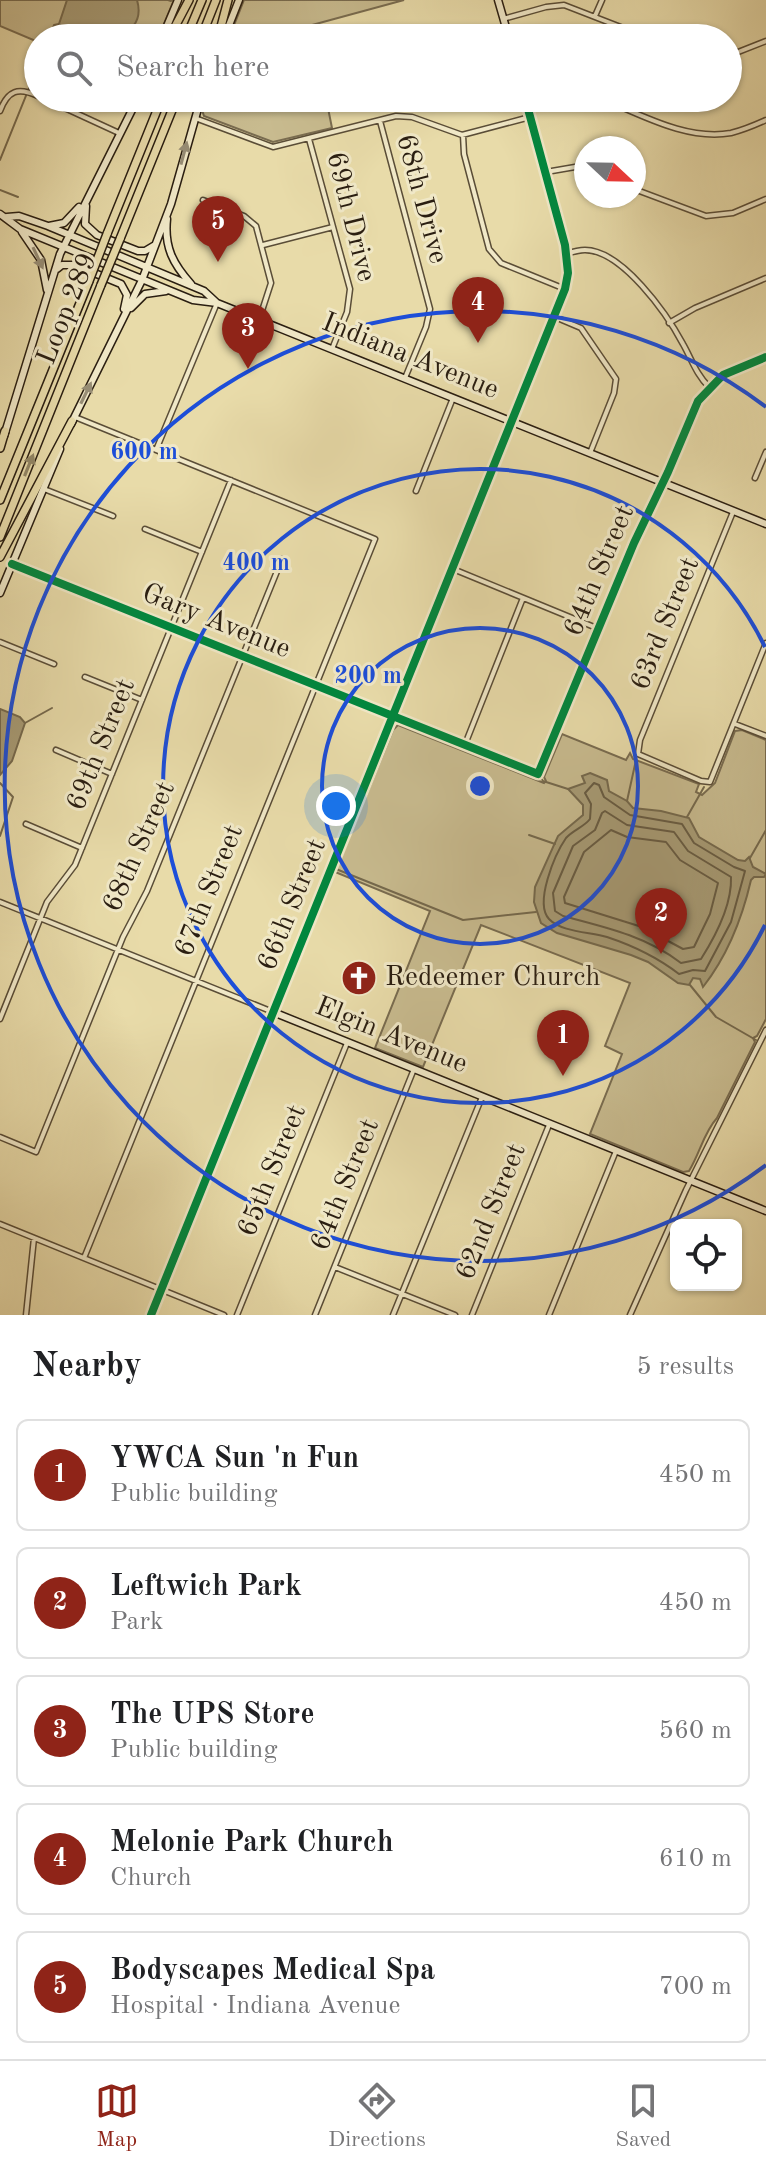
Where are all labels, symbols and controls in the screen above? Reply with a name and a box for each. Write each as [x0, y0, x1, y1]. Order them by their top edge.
search box [24, 24, 742, 112]
icon: search [52, 46, 96, 90]
text: Search here [116, 53, 270, 83]
street label: 68th Drive [390, 131, 452, 267]
north arrow [574, 136, 646, 208]
one-way arrow [179, 140, 191, 165]
street label: 69th Drive [320, 149, 380, 285]
pin: 5 [192, 196, 244, 262]
one-way arrow [31, 246, 45, 270]
street label: Loop 289 [33, 249, 103, 369]
pin: 4 [452, 277, 504, 343]
pin: 3 [222, 303, 274, 369]
street label: Indiana Avenue [318, 309, 502, 405]
one-way arrow [79, 381, 93, 404]
text: 600 m [110, 441, 178, 465]
one-way arrow [23, 453, 36, 477]
street label: 64th Street [560, 501, 640, 641]
text: 400 m [222, 552, 290, 576]
street label: 63rd Street [627, 554, 705, 694]
street label: Gary Avenue [138, 580, 294, 664]
text: 200 m [334, 665, 402, 689]
street label: 69th Street [63, 675, 141, 815]
centre of rings [466, 772, 494, 800]
street label: 68th Street [99, 778, 181, 916]
your location [316, 786, 356, 826]
street label: 67th Street [171, 821, 249, 961]
street label: 66th Street [254, 835, 332, 975]
pin: 2 [635, 888, 687, 954]
church icon: Redeemer Church [340, 959, 378, 997]
place label: Redeemer Church [385, 964, 601, 992]
street label: Elgin Avenue [311, 993, 471, 1079]
pin: 1 [537, 1010, 589, 1076]
street label: 65th Street [234, 1101, 312, 1241]
street label: 64th Street [307, 1115, 385, 1255]
street label: 62nd Street [452, 1140, 532, 1284]
map controls [670, 1219, 742, 1291]
button: locate [670, 1219, 742, 1291]
text: Nearby [32, 1350, 142, 1384]
text: 5 results [636, 1354, 734, 1380]
text: YWCA Sun 'n Fun [110, 1444, 359, 1474]
text: 1 [52, 1462, 68, 1488]
text: 450 m [659, 1462, 732, 1488]
text: Public building [110, 1481, 277, 1507]
text: Leftwich Park [110, 1572, 302, 1602]
text: 2 [52, 1590, 68, 1616]
text: 450 m [659, 1590, 732, 1616]
text: Park [110, 1609, 164, 1635]
text: The UPS Store [110, 1700, 315, 1730]
text: 3 [52, 1718, 68, 1744]
text: 560 m [659, 1718, 732, 1744]
text: Public building [110, 1737, 277, 1763]
text: Melonie Park Church [110, 1828, 394, 1858]
text: 4 [52, 1846, 68, 1872]
text: 610 m [659, 1846, 732, 1872]
text: Church [110, 1865, 192, 1891]
text: Bodyscapes Medical Spa [110, 1956, 435, 1986]
text: 5 [52, 1974, 68, 2000]
text: 700 m [659, 1974, 732, 2000]
text: Hospital · Indiana Avenue [110, 1993, 400, 2019]
tab: Map [95, 2079, 139, 2154]
tab: Directions [328, 2079, 426, 2154]
tab: Saved [615, 2079, 671, 2154]

